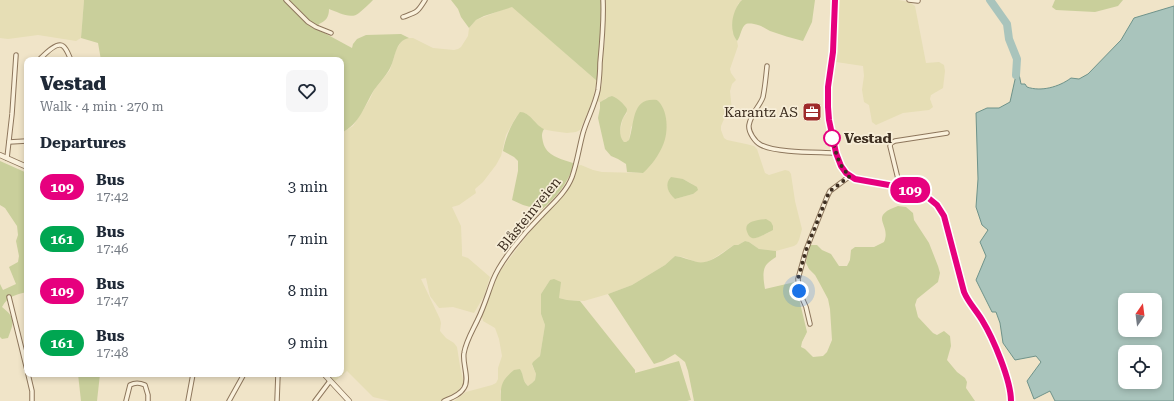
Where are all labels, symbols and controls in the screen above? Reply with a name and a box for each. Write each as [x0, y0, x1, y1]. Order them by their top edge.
button: heart [286, 70, 328, 112]
text: Vestad [40, 72, 106, 95]
text: Walk · 4 min · 270 m [40, 99, 164, 114]
office icon: Karantz AS [801, 101, 823, 123]
place label: Karantz AS [724, 104, 798, 120]
marker: Vestad [823, 129, 841, 147]
place label: Vestad [844, 130, 892, 146]
text: Departures [40, 134, 126, 152]
text: Bus [96, 171, 124, 189]
street label: Blåsteinveien [494, 174, 564, 254]
line badge: 109 [887, 177, 933, 203]
text: 3 min [288, 178, 328, 196]
text: 109 [50, 179, 74, 195]
text: 109 [898, 182, 922, 198]
text: 17:42 [96, 189, 128, 204]
text: Bus [96, 223, 124, 241]
text: 7 min [288, 230, 328, 248]
text: 161 [50, 231, 74, 247]
text: 17:46 [96, 241, 128, 256]
text: Bus [96, 275, 124, 293]
your location [789, 281, 809, 301]
text: 8 min [288, 282, 328, 300]
text: 109 [50, 283, 74, 299]
text: 17:47 [96, 293, 128, 308]
north arrow [1118, 293, 1162, 337]
map controls [1118, 293, 1162, 389]
text: Bus [96, 327, 124, 345]
text: 9 min [288, 334, 328, 352]
text: 161 [50, 335, 74, 351]
text: 17:48 [96, 345, 128, 360]
button: locate [1118, 345, 1162, 389]

